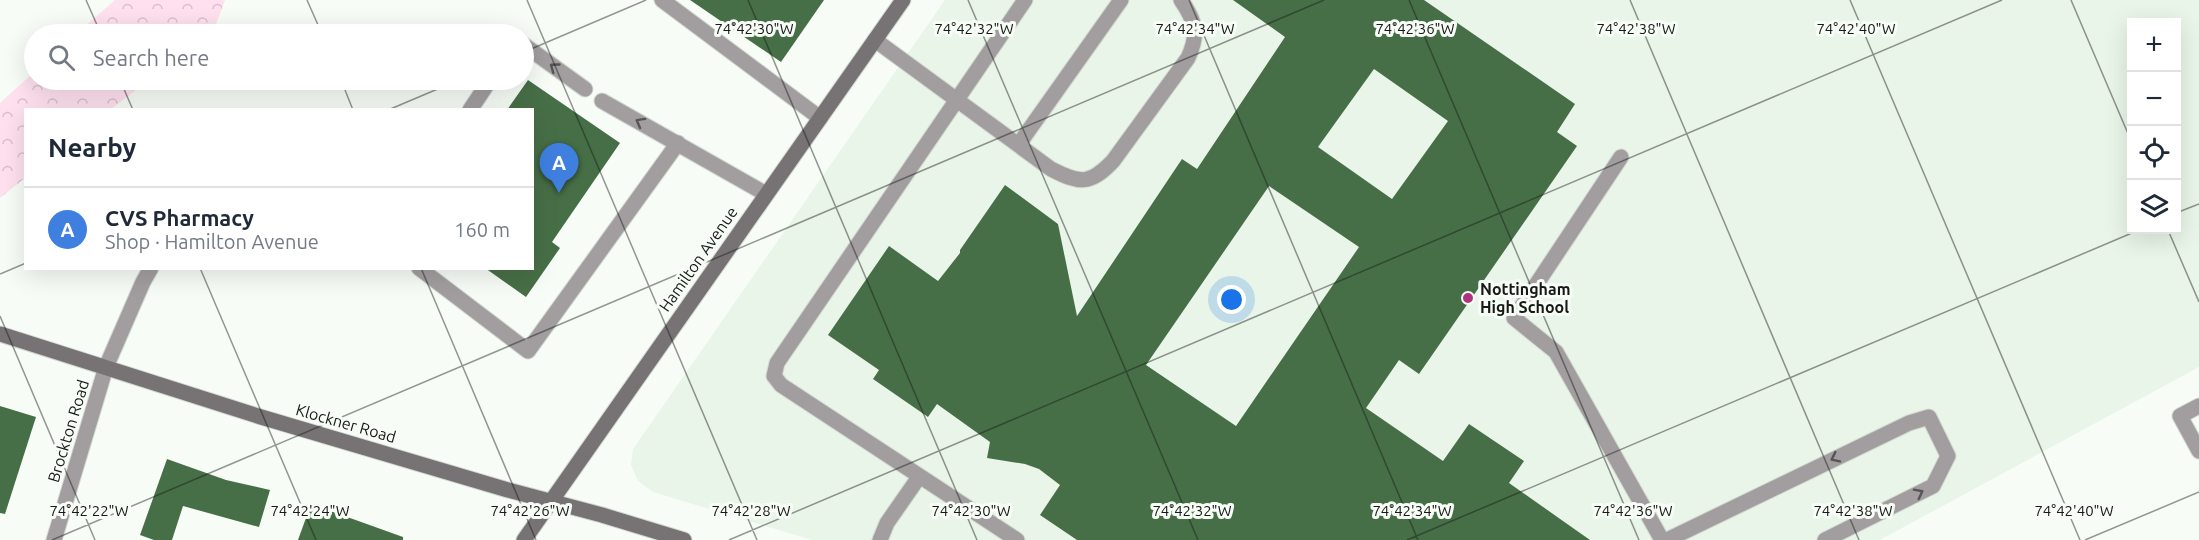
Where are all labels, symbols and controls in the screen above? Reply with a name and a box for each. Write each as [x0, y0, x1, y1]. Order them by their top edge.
map controls [2127, 18, 2181, 234]
button: + [2127, 18, 2181, 72]
text: 74°42'30"W [714, 20, 794, 37]
text: 74°42'32"W [934, 20, 1014, 37]
text: 74°42'34"W [1155, 20, 1235, 37]
text: 74°42'36"W [1375, 20, 1455, 37]
text: 74°42'38"W [1596, 20, 1676, 37]
text: 74°42'40"W [1816, 20, 1896, 37]
search box [24, 24, 534, 90]
icon: search [45, 41, 78, 74]
text: Search here [93, 45, 209, 70]
one-way arrow [550, 63, 561, 74]
button: − [2127, 72, 2181, 126]
one-way arrow [636, 118, 646, 129]
button: locate [2127, 126, 2181, 180]
text: Nearby [48, 133, 136, 162]
pin: A [540, 144, 578, 193]
button: layers [2127, 180, 2181, 234]
street label: Hamilton Avenue [655, 203, 741, 315]
text: CVS Pharmacy [105, 205, 254, 230]
text: A [60, 218, 75, 241]
text: 160 m [454, 218, 510, 241]
text: Shop · Hamilton Avenue [105, 230, 319, 253]
place label: Nottingham High School [1480, 280, 1570, 316]
your location [1217, 285, 1246, 314]
marker: Nottingham High School [1461, 291, 1475, 305]
street label: Brockton Road [44, 378, 92, 484]
street label: Klockner Road [294, 400, 398, 446]
one-way arrow [1831, 451, 1842, 463]
one-way arrow [1913, 489, 1924, 500]
text: 74°42'22"W [49, 502, 129, 519]
text: 74°42'24"W [270, 502, 350, 519]
text: 74°42'26"W [490, 502, 570, 519]
text: 74°42'28"W [711, 502, 791, 519]
text: 74°42'30"W [931, 502, 1011, 519]
text: 74°42'32"W [1152, 502, 1232, 519]
text: 74°42'34"W [1372, 502, 1452, 519]
text: 74°42'36"W [1593, 502, 1673, 519]
text: 74°42'38"W [1813, 502, 1893, 519]
text: 74°42'40"W [2034, 502, 2114, 519]

